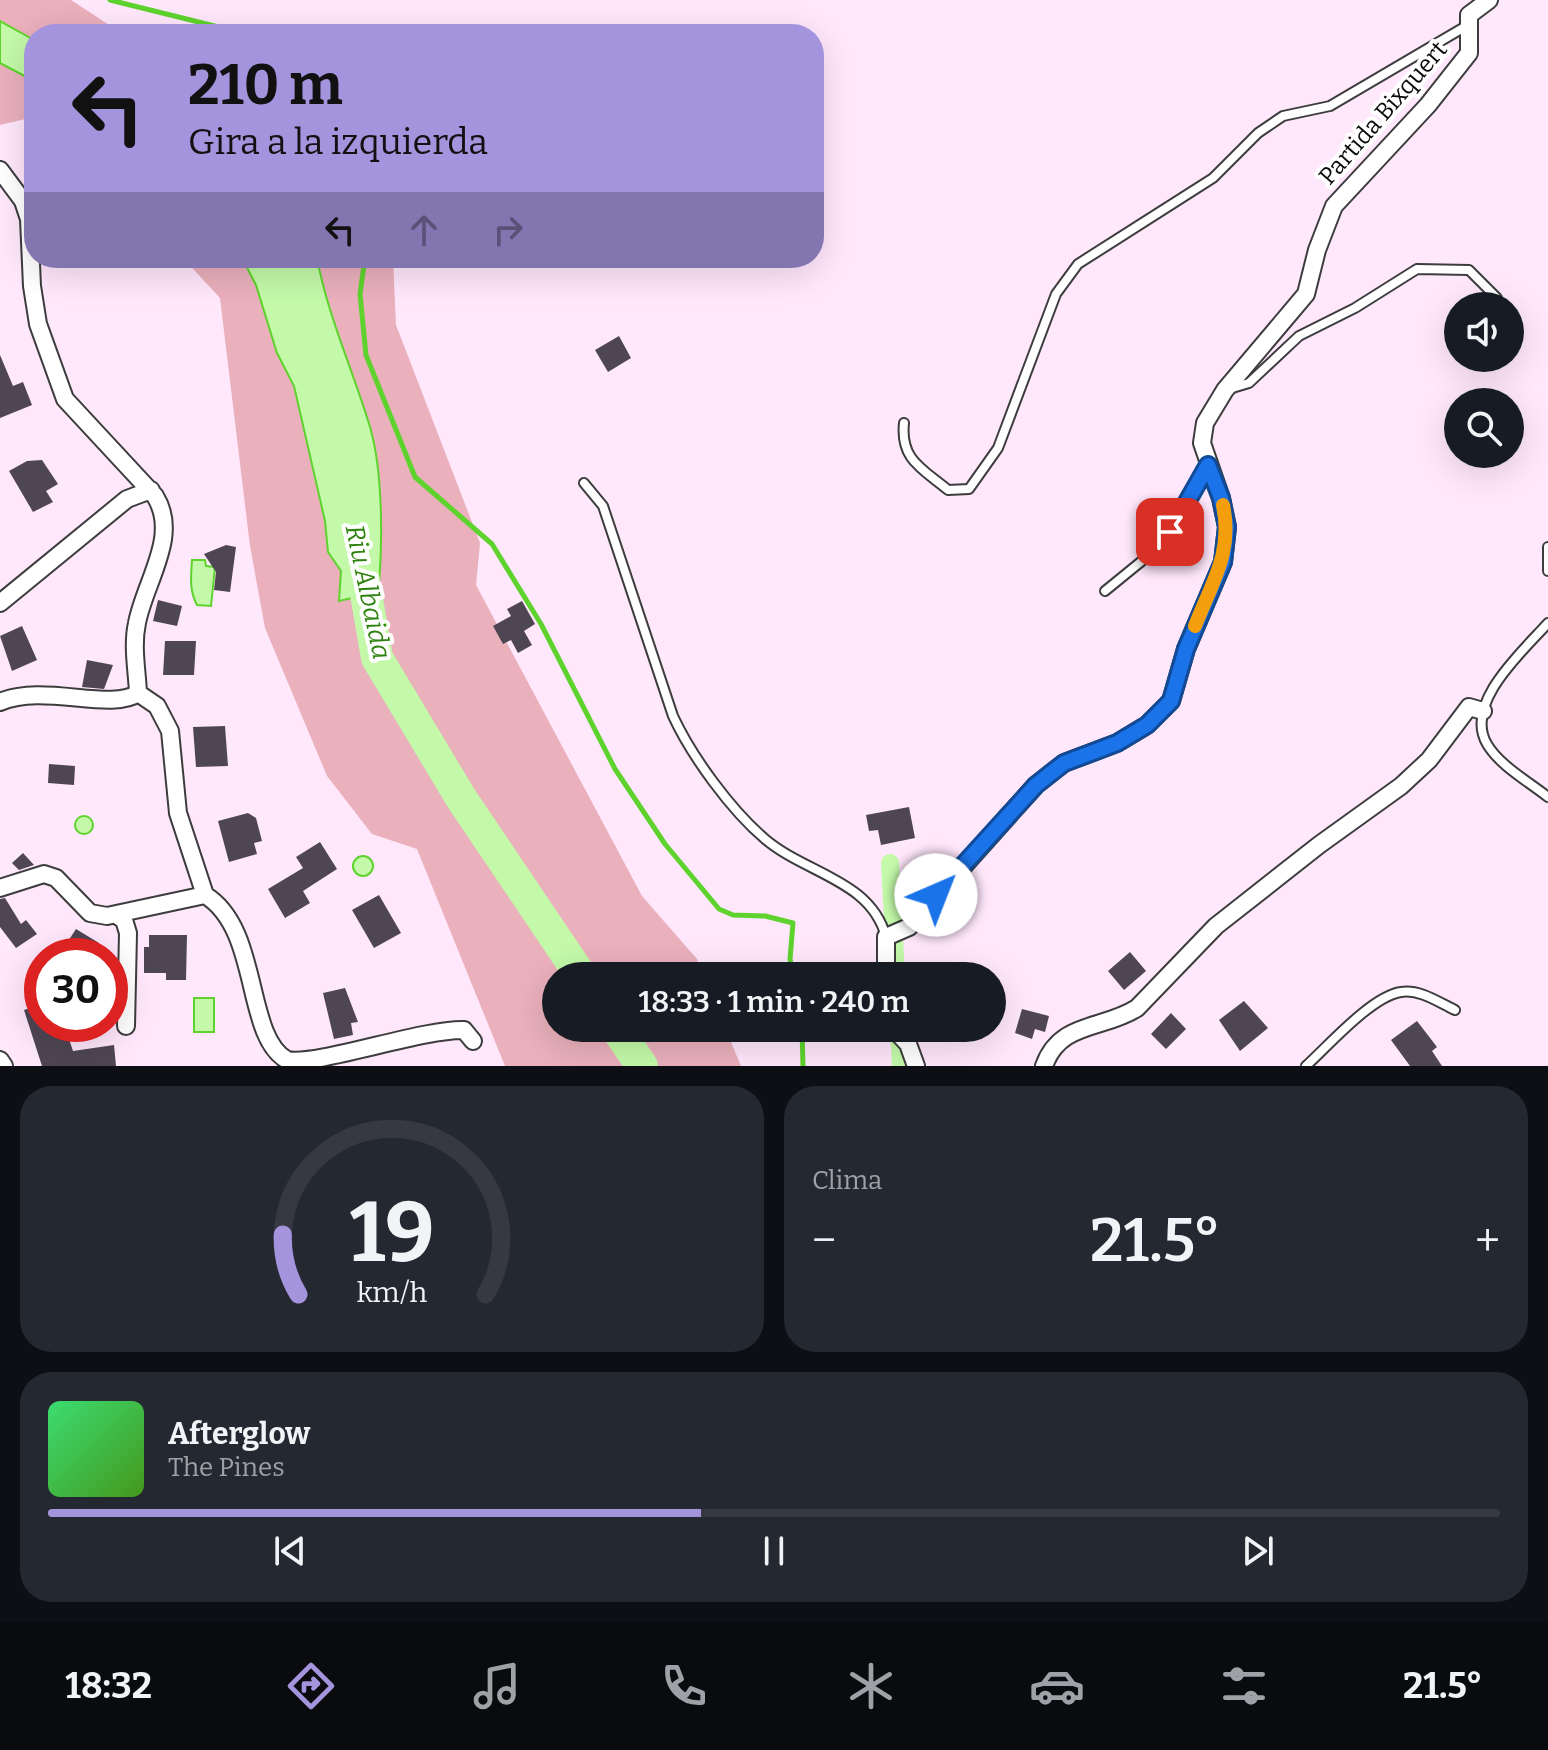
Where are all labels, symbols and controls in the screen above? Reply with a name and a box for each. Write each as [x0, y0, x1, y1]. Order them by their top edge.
street label: Partida Bixquert [1313, 36, 1453, 190]
text: 210 m [188, 52, 343, 119]
icon: left [56, 56, 160, 160]
text: Gira a la izquierda [188, 120, 488, 164]
icon: left [318, 208, 362, 252]
icon: ahead [402, 208, 446, 252]
icon: right [486, 208, 530, 252]
map controls [1444, 292, 1524, 468]
button: sound [1444, 292, 1524, 372]
button: search [1444, 388, 1524, 468]
pin [1136, 498, 1204, 566]
icon: arrive [1148, 510, 1192, 554]
water label: Riu Albaida [339, 522, 397, 662]
position arrow [894, 853, 978, 937]
speed limit sign: 30 [24, 938, 128, 1042]
text: 18:33 · 1 min · 240 m [639, 984, 909, 1020]
text: Clima [812, 1165, 882, 1196]
text: 19 [349, 1183, 435, 1283]
text: 21.5° [1090, 1205, 1221, 1277]
text: − [812, 1214, 836, 1267]
text: + [1475, 1214, 1500, 1267]
text: km/h [357, 1275, 428, 1310]
text: Afterglow [168, 1416, 310, 1452]
text: The Pines [168, 1452, 285, 1483]
icon: previous [268, 1529, 312, 1573]
icon: pause [752, 1529, 796, 1573]
icon: next [1236, 1529, 1280, 1573]
icon: directions [283, 1658, 339, 1714]
icon: music [469, 1658, 525, 1714]
icon: phone [656, 1658, 712, 1714]
icon: climate [843, 1658, 899, 1714]
icon: car [1029, 1658, 1085, 1714]
icon: filters [1216, 1658, 1272, 1714]
text: 18:32 [65, 1664, 152, 1708]
text: 21.5° [1403, 1664, 1483, 1708]

